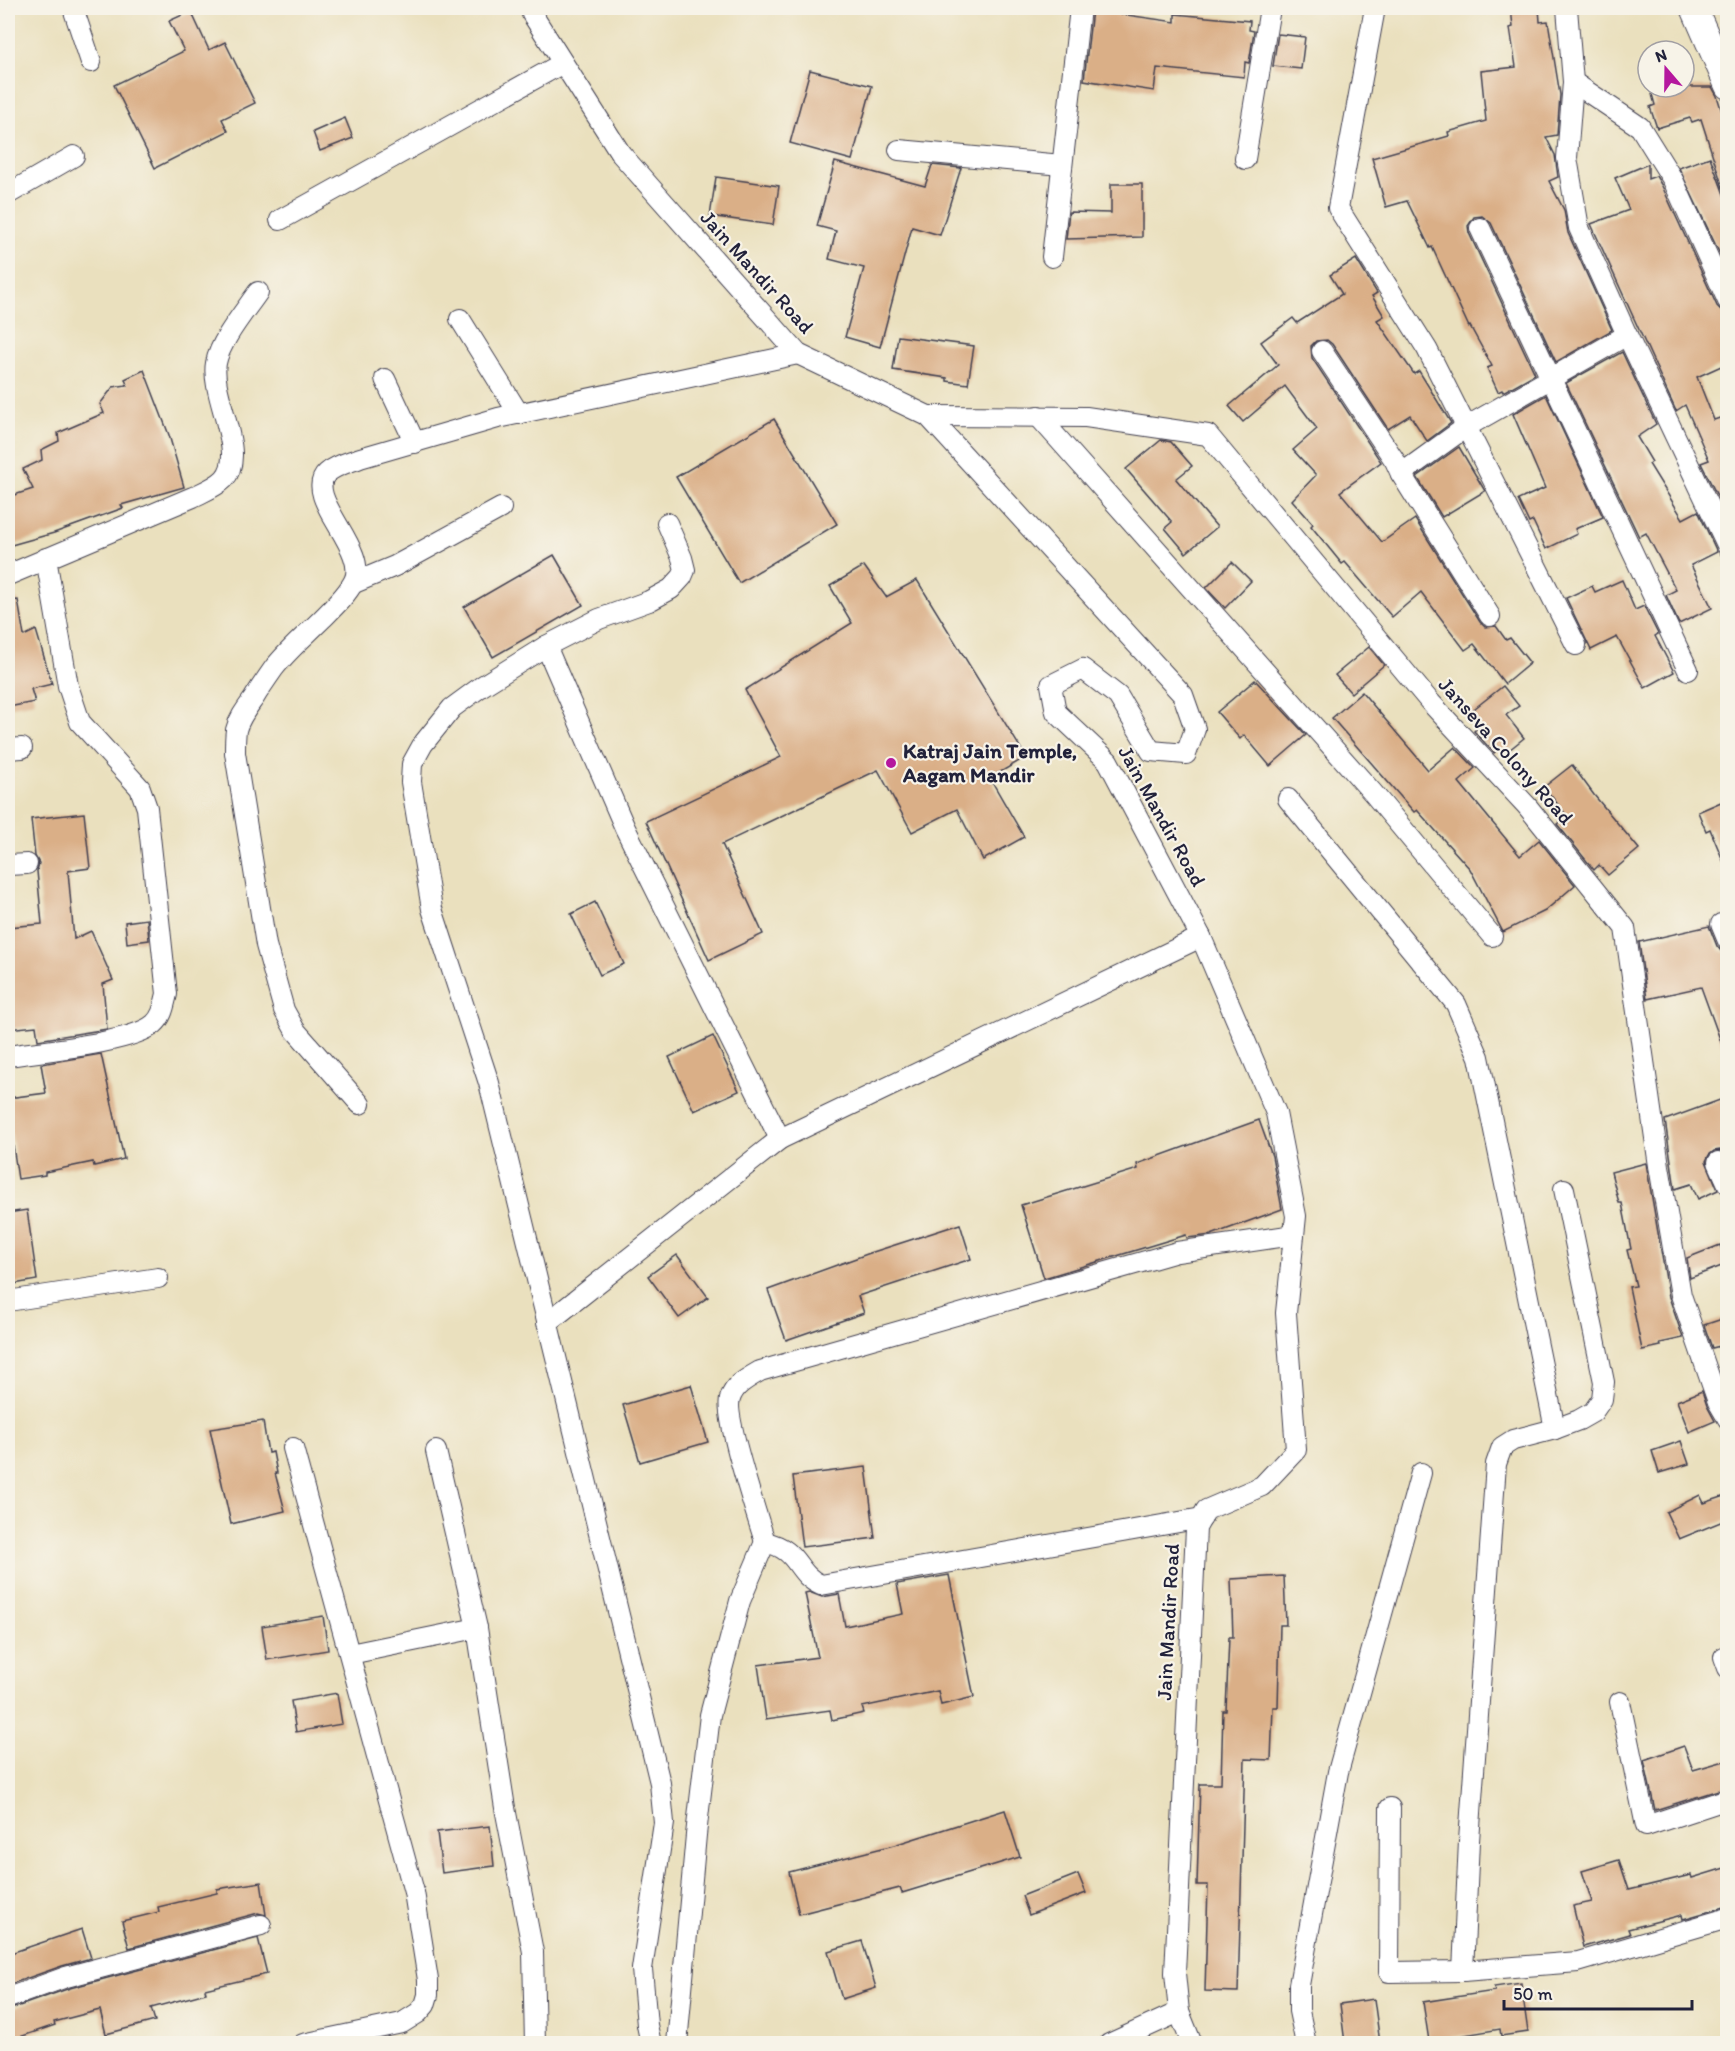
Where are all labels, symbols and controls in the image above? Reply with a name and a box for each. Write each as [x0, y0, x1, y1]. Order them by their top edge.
north arrow [1636, 39, 1696, 99]
text: N [1653, 45, 1669, 66]
street label: Jain Mandir Road [696, 205, 819, 338]
street label: Janseva Colony Road [1434, 672, 1579, 830]
place label: Katraj Jain Temple, Aagam Mandir [902, 738, 1077, 788]
street label: Jain Mandir Road [1113, 741, 1211, 891]
marker: Katraj Jain Temple, Aagam Mandir [884, 756, 898, 770]
street label: Jain Mandir Road [1151, 1543, 1184, 1701]
scale bar [1504, 1973, 1692, 2011]
text: 50 m [1513, 1983, 1553, 2005]

